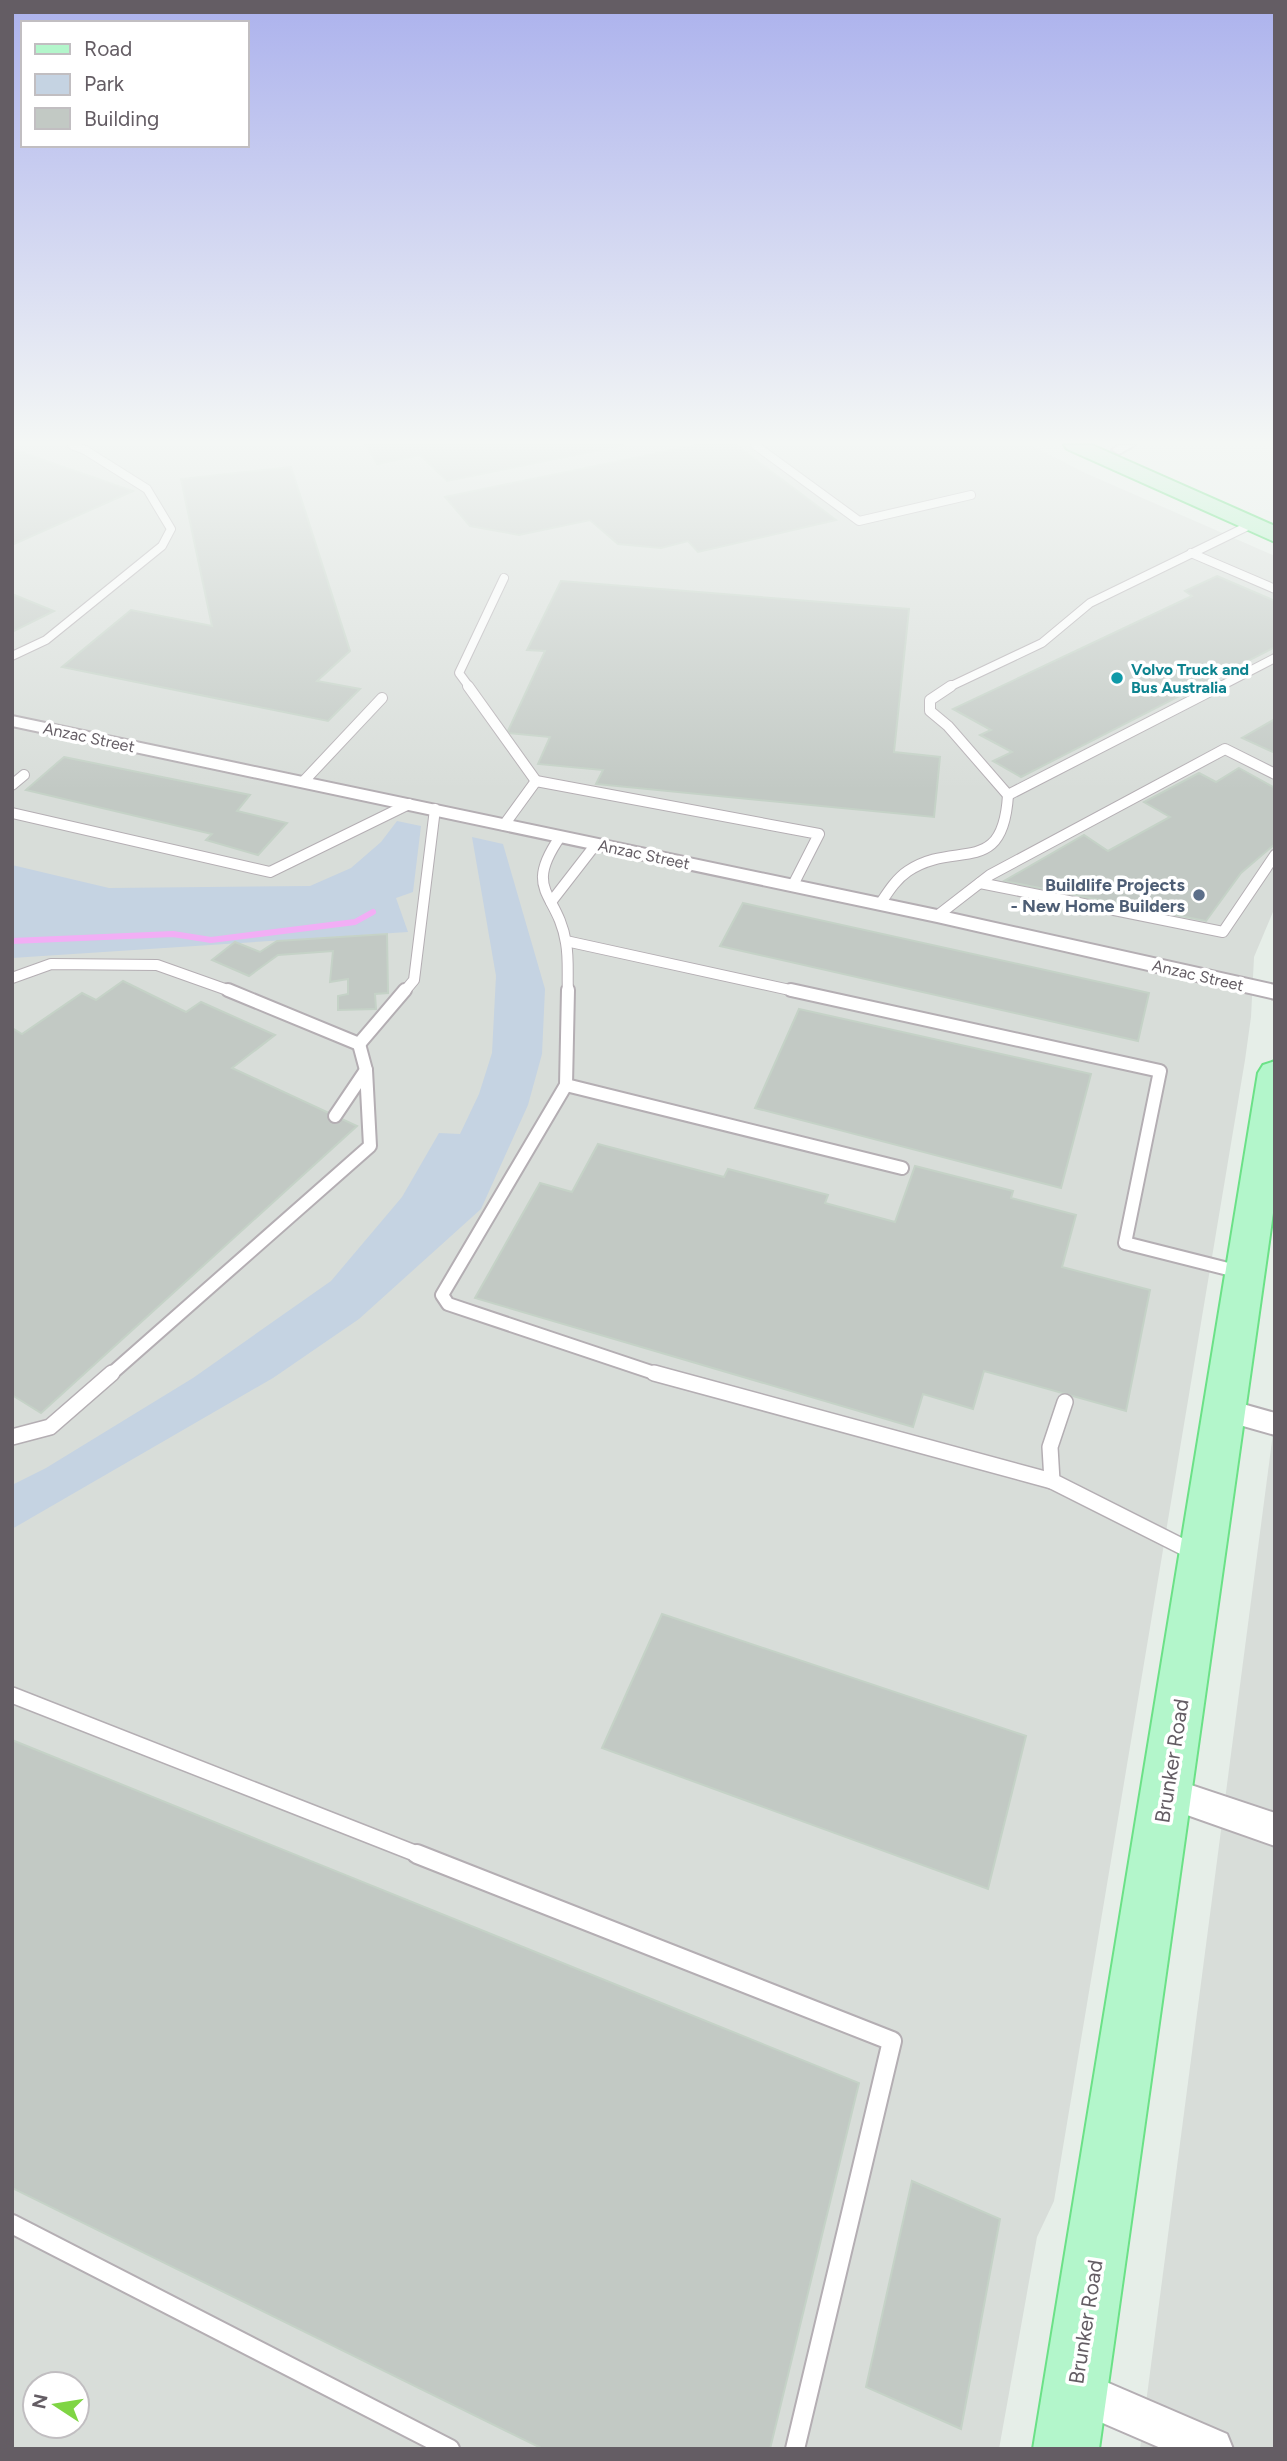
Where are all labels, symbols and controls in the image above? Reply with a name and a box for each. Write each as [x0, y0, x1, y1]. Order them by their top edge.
legend [21, 21, 248, 147]
text: Road [84, 36, 132, 61]
text: Park [84, 71, 125, 96]
text: Building [84, 106, 159, 131]
place label: Volvo Truck and Bus Australia [1131, 660, 1249, 697]
marker: Volvo Truck and Bus Australia [1109, 670, 1125, 686]
street label: Anzac Street [41, 719, 136, 756]
street label: Anzac Street [596, 836, 691, 873]
place label: Buildlife Projects - New Home Builders [1010, 874, 1186, 917]
marker: Buildlife Projects - New Home Builders [1191, 887, 1207, 903]
street label: Anzac Street [1150, 956, 1245, 995]
street label: Brunker Road [1149, 1697, 1194, 1825]
street label: Brunker Road [1063, 2258, 1108, 2386]
north arrow [21, 2370, 91, 2440]
text: N [27, 2392, 53, 2411]

